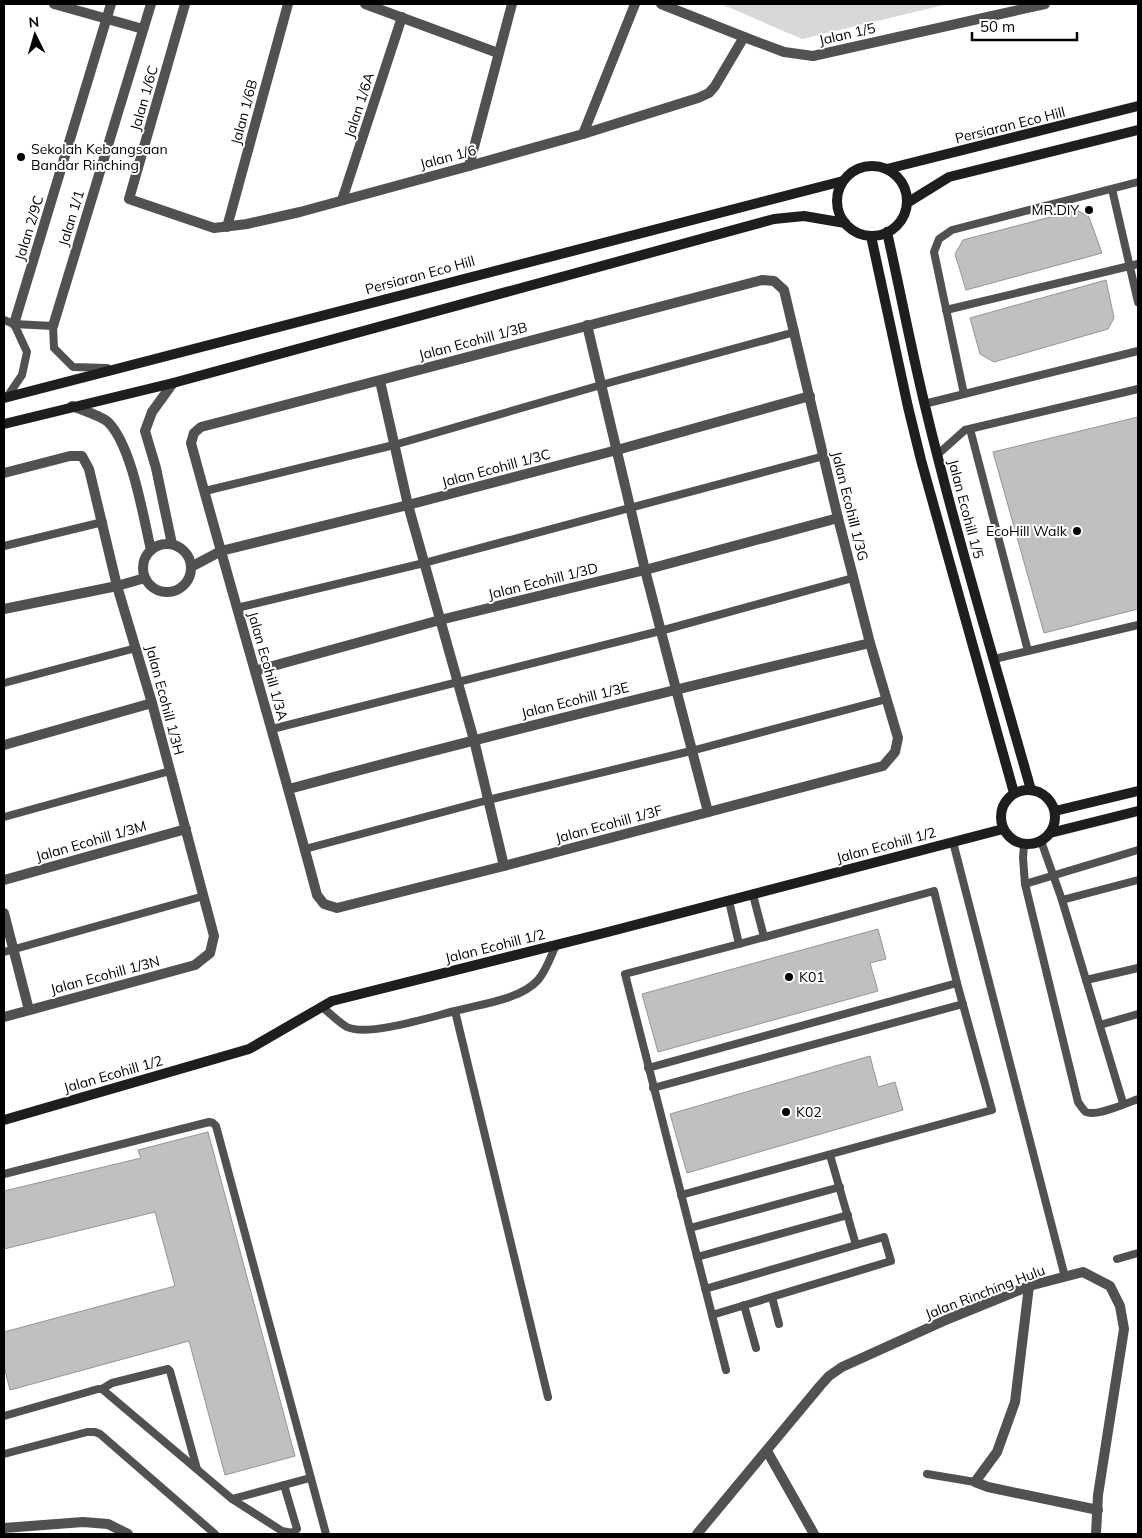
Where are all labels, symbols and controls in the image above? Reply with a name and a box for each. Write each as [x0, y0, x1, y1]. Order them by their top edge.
north arrow [10, 10, 60, 60]
scale bar [972, 10, 1077, 42]
text: N [28, 13, 40, 31]
text: 50 m [980, 17, 1015, 36]
street label: Jalan 1/5 [817, 19, 877, 49]
street label: Jalan 1/6C [126, 63, 162, 133]
street label: Jalan 1/6A [340, 69, 378, 140]
street label: Jalan 1/6B [227, 77, 261, 147]
street label: Persiaran Eco Hill [953, 103, 1067, 147]
place label: Sekolah Kebangsaan Bandar Rinching [31, 140, 168, 174]
street label: Jalan 1/6 [418, 141, 478, 173]
marker: Sekolah Kebangsaan Bandar Rinching [15, 151, 27, 163]
street label: Jalan 1/1 [54, 188, 88, 248]
street label: Jalan 2/9C [11, 193, 47, 263]
place label: MR.DIY [1031, 201, 1079, 219]
marker: MR.DIY [1083, 204, 1095, 216]
street label: Persiaran Eco Hill [363, 252, 477, 298]
street label: Jalan Ecohill 1/3B [417, 318, 529, 364]
street label: Jalan Ecohill 1/3C [440, 445, 552, 491]
street label: Jalan Ecohill 1/3G [828, 449, 872, 563]
street label: Jalan Ecohill 1/5 [944, 457, 988, 561]
place label: EcoHill Walk [986, 522, 1068, 540]
marker: EcoHill Walk [1071, 525, 1083, 537]
street label: Jalan Ecohill 1/3D [486, 559, 600, 603]
street label: Jalan Ecohill 1/3A [244, 609, 292, 723]
street label: Jalan Ecohill 1/3H [142, 643, 188, 757]
street label: Jalan Ecohill 1/3E [519, 678, 631, 722]
street label: Jalan Ecohill 1/3F [553, 801, 665, 847]
street label: Jalan Ecohill 1/3M [34, 817, 148, 865]
street label: Jalan Ecohill 1/2 [834, 823, 938, 867]
street label: Jalan Ecohill 1/2 [443, 925, 547, 967]
street label: Jalan Ecohill 1/3N [48, 952, 162, 998]
place label: K01 [799, 968, 825, 986]
marker: K01 [783, 971, 795, 983]
street label: Jalan Ecohill 1/2 [61, 1051, 165, 1097]
place label: K02 [796, 1103, 822, 1121]
marker: K02 [780, 1106, 792, 1118]
street label: Jalan Rinching Hulu [923, 1261, 1047, 1323]

